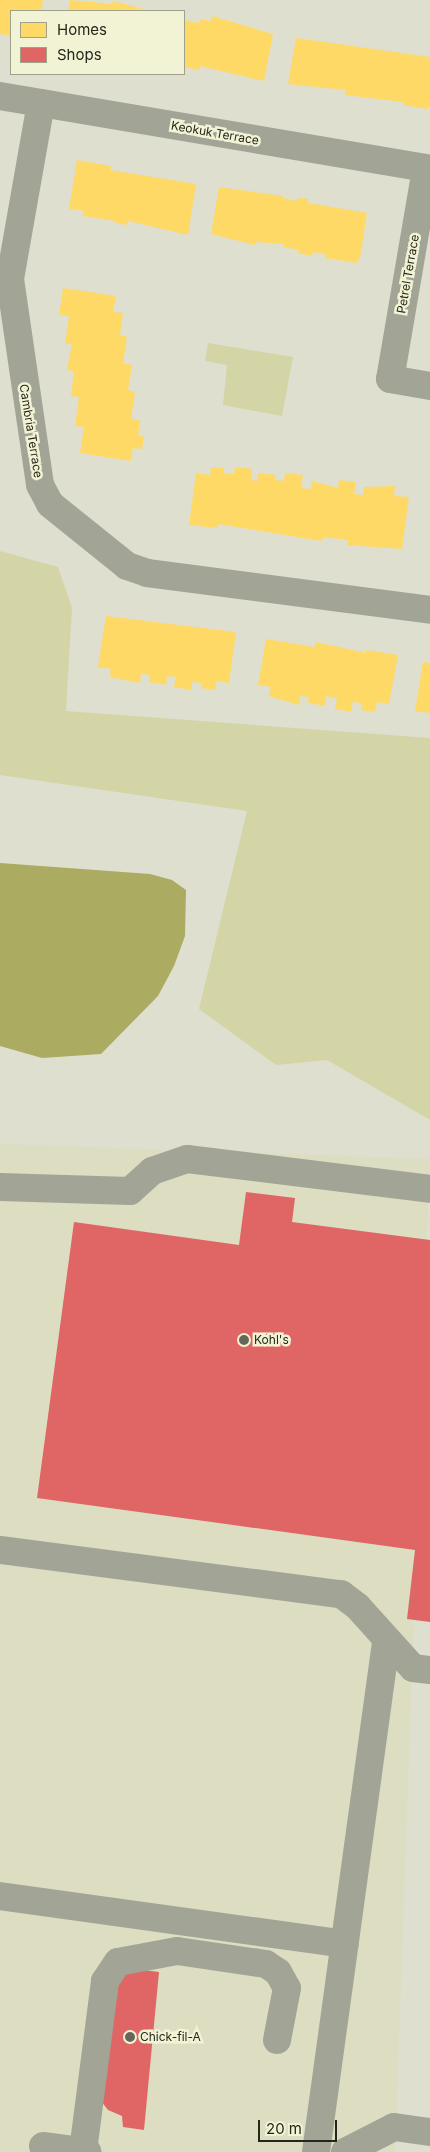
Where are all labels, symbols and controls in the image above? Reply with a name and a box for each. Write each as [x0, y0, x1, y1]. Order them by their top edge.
legend [10, 10, 185, 75]
text: Homes [57, 20, 107, 39]
text: Shops [57, 45, 102, 64]
street label: Keokuk Terrace [170, 118, 260, 148]
street label: Petrel Terrace [394, 233, 422, 315]
street label: Cambria Terrace [16, 383, 46, 479]
place label: Kohl's [254, 1333, 289, 1347]
marker: Kohl's [238, 1334, 250, 1346]
place label: Chick-fil-A [140, 2030, 201, 2044]
marker: Chick-fil-A [124, 2031, 136, 2043]
scale bar [260, 2110, 339, 2142]
text: 20 m [266, 2119, 302, 2138]

